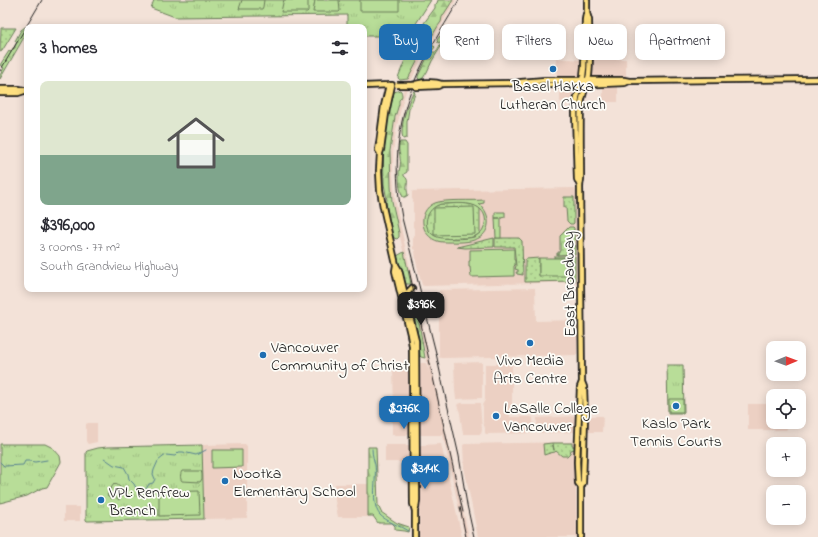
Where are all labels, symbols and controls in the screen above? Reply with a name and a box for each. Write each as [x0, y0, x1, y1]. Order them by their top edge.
chip: Buy [379, 24, 432, 60]
chip: Rent [440, 24, 494, 60]
chip: Filters [502, 24, 566, 60]
chip: New [574, 24, 627, 60]
chip: Apartment [635, 24, 725, 60]
text: 3 homes [40, 36, 98, 61]
icon: filters [329, 37, 351, 59]
marker: Basel Hakka Lutheran Church [548, 64, 558, 74]
place label: Basel Hakka Lutheran Church [500, 75, 606, 117]
icon: home [160, 107, 232, 179]
text: $396,000 [40, 213, 95, 238]
street label: East Broadway [557, 231, 583, 337]
text: 3 rooms · 77 m² [40, 238, 120, 257]
text: South Grandview Highway [40, 257, 178, 276]
pin: $396K [393, 292, 449, 326]
text: $396K [406, 295, 436, 314]
place label: Vancouver Community of Christ [270, 336, 409, 378]
marker: Vivo Media Arts Centre [525, 338, 535, 348]
north arrow [766, 341, 806, 381]
map controls [766, 341, 806, 525]
place label: Vivo Media Arts Centre [493, 349, 568, 391]
marker: Vancouver Community of Christ [258, 350, 268, 360]
button: locate [766, 389, 806, 429]
pin: $276K [376, 396, 432, 430]
place label: LaSalle College Vancouver [503, 397, 598, 439]
text: $276K [388, 399, 420, 418]
marker: Kaslo Park Tennis Courts [671, 401, 681, 411]
marker: LaSalle College Vancouver [491, 411, 501, 421]
place label: Kaslo Park Tennis Courts [630, 412, 722, 454]
button: + [766, 437, 806, 477]
pin: $314K [397, 456, 453, 490]
text: $314K [410, 459, 440, 478]
place label: Nootka Elementary School [233, 462, 356, 504]
marker: Nootka Elementary School [220, 476, 230, 486]
place label: VPL: Renfrew Branch [108, 481, 190, 523]
button: − [766, 485, 806, 525]
marker: VPL: Renfrew Branch [96, 495, 106, 505]

